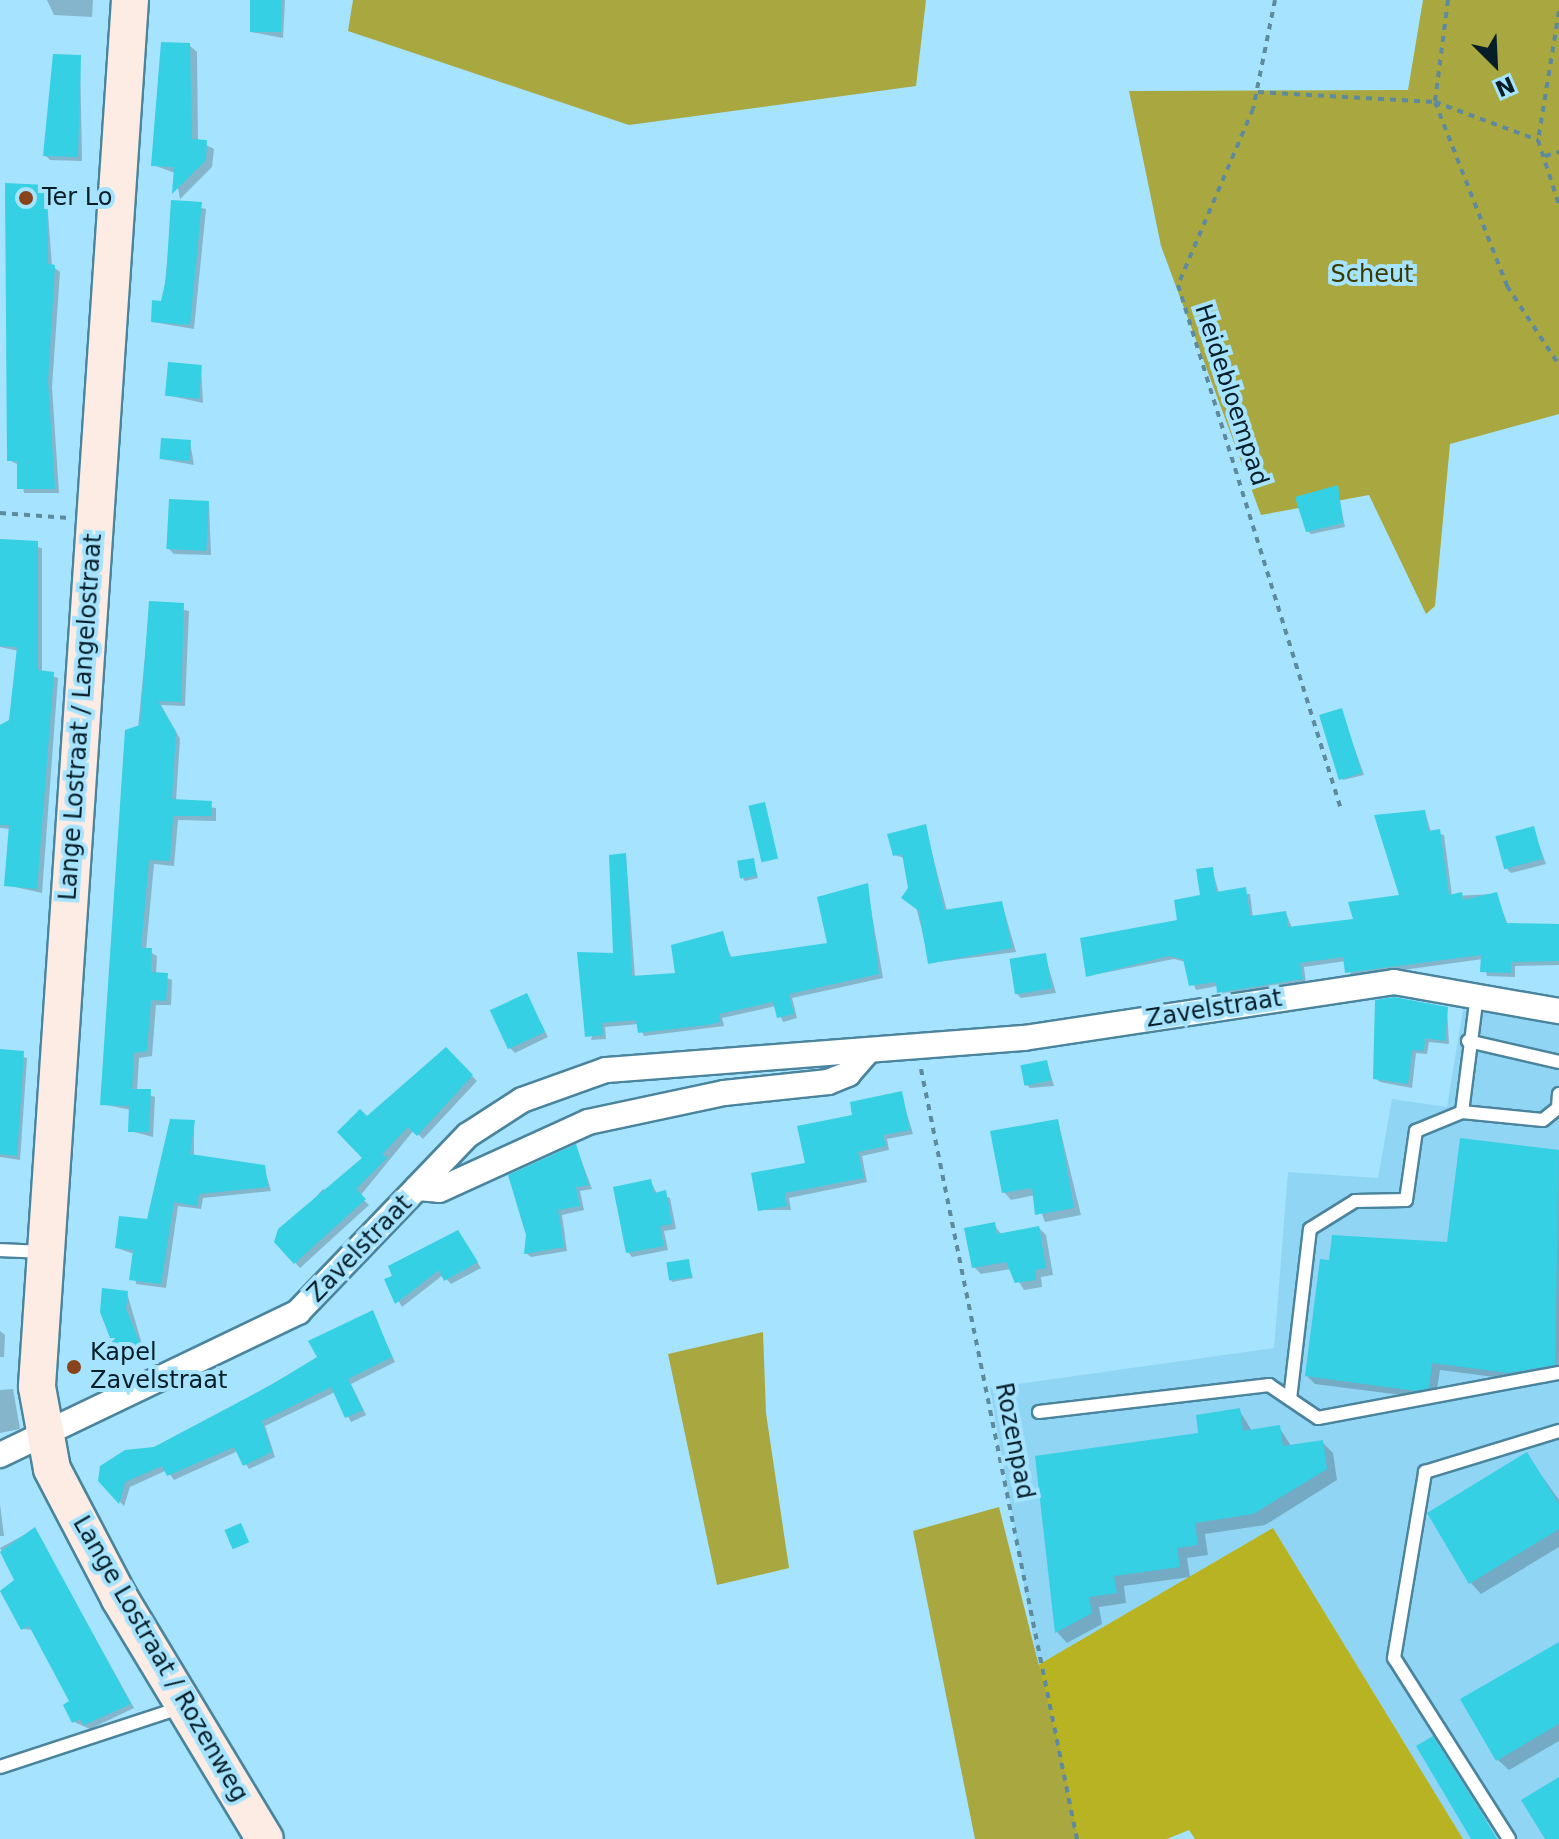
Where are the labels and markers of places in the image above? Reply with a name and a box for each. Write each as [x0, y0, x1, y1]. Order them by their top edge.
place label: Ter Lo [42, 184, 112, 212]
marker: Ter Lo [17, 189, 35, 207]
place label: Kapel Zavelstraat [90, 1339, 227, 1395]
marker: Kapel Zavelstraat [65, 1358, 83, 1376]

